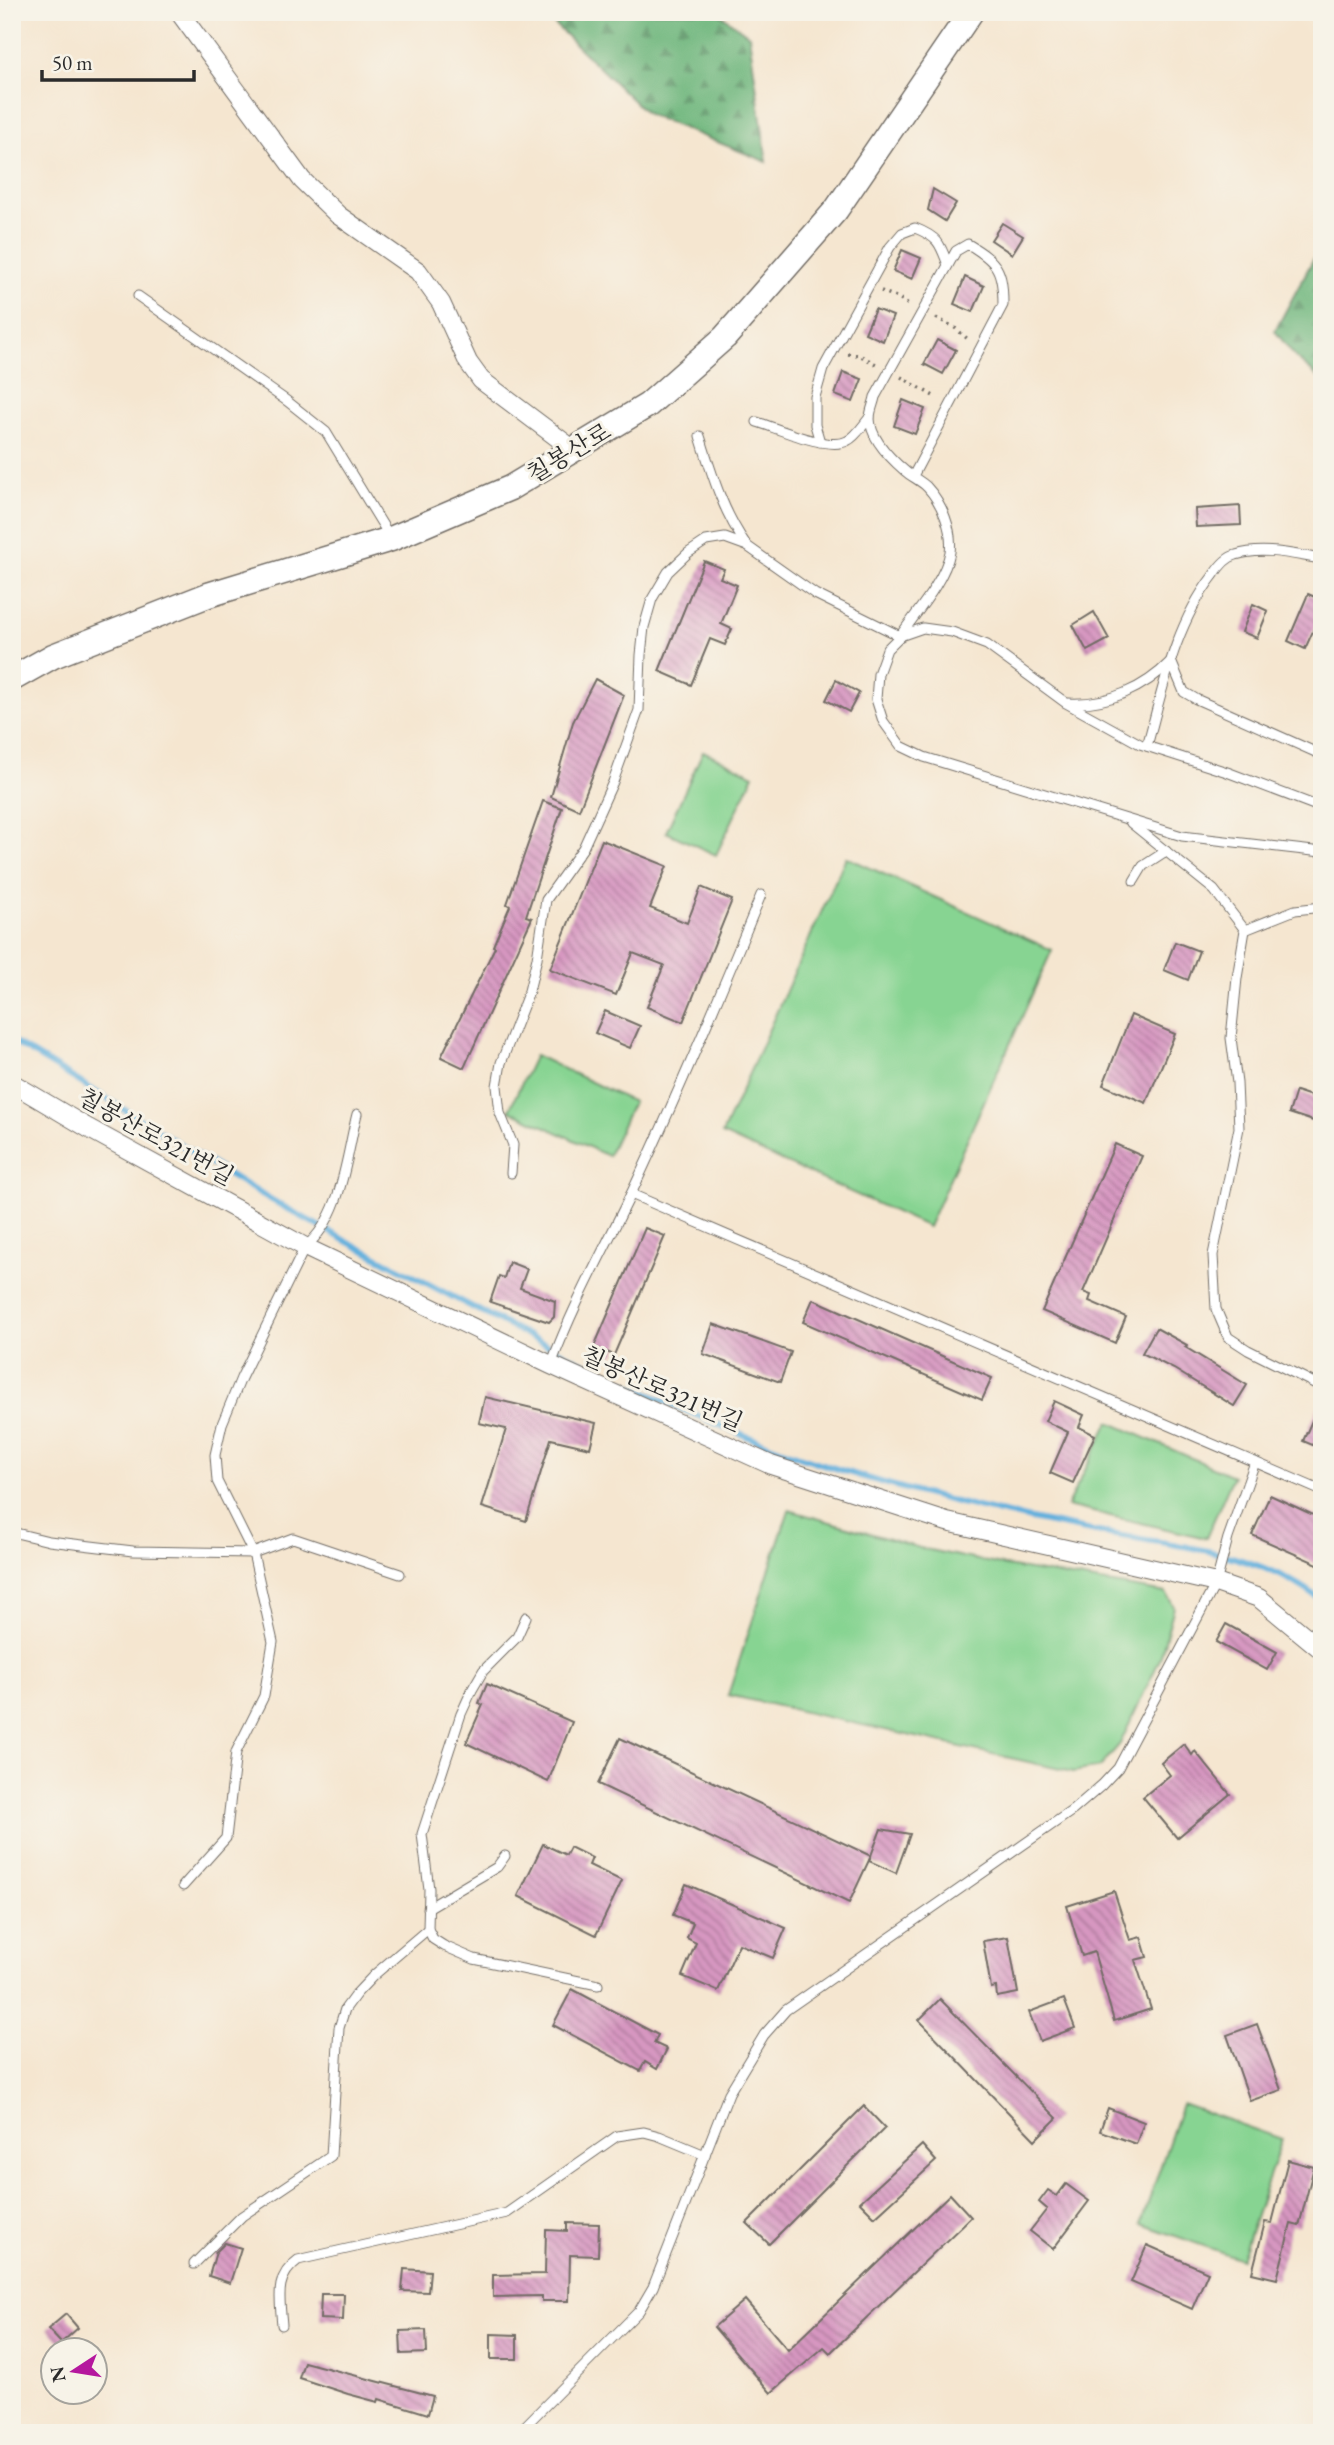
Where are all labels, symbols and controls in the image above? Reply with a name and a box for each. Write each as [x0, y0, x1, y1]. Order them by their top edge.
scale bar [42, 38, 194, 82]
text: 50 m [52, 49, 93, 76]
street label: 칠봉산로 [521, 415, 616, 490]
street label: 칠봉산로321번길 [73, 1081, 240, 1192]
street label: 칠봉산로321번길 [577, 1339, 748, 1438]
north arrow [38, 2336, 108, 2406]
text: N [44, 2364, 72, 2385]

